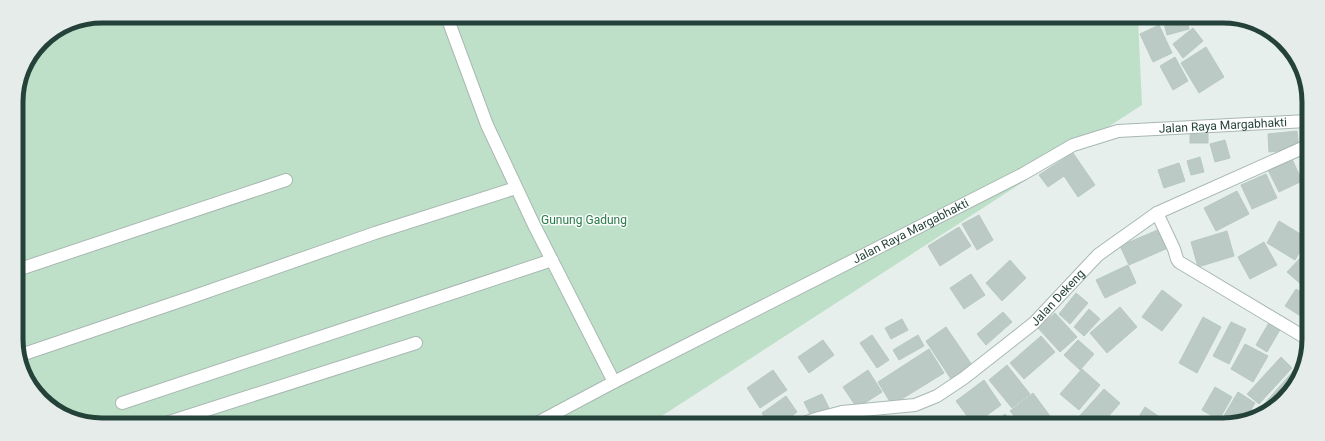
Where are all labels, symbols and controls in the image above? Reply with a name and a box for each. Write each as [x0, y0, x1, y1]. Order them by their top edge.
street label: Jalan Raya Margabhakti [1158, 115, 1287, 136]
street label: Jalan Raya Margabhakti [850, 196, 971, 266]
park label: Gunung Gadung [541, 213, 627, 227]
street label: Jalan Dekeng [1028, 267, 1088, 329]

